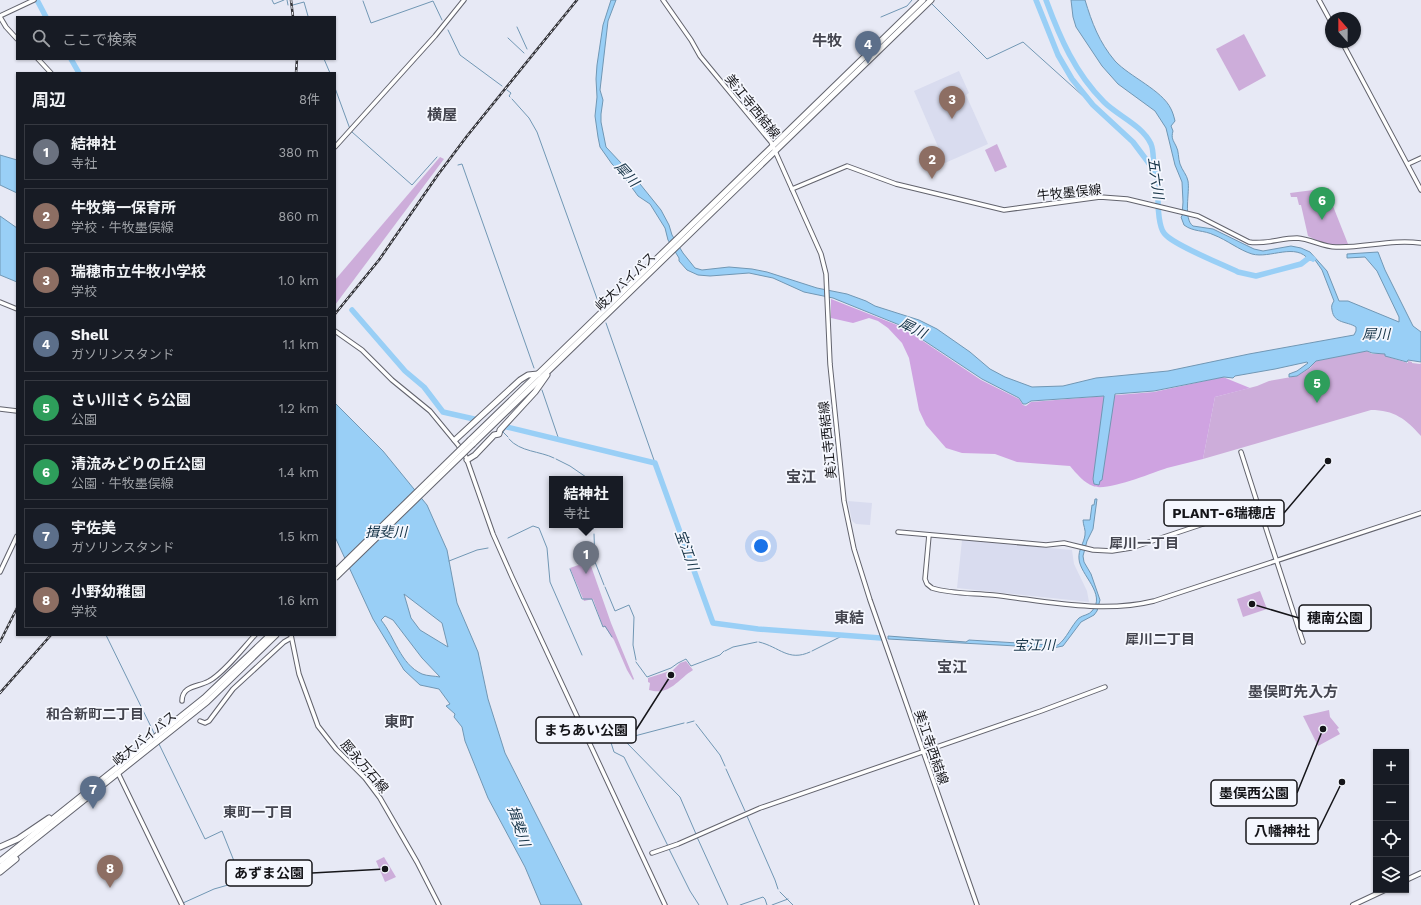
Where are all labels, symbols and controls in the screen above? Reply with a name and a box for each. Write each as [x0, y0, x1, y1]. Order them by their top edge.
north arrow [1325, 12, 1361, 48]
search box [16, 16, 336, 60]
icon: search [30, 27, 52, 49]
text: ここで検索 [62, 31, 137, 49]
pin: 4 [855, 31, 881, 64]
district label: 牛牧 [812, 32, 842, 50]
street label: 美江寺西結線 [722, 71, 783, 141]
pin: 3 [939, 86, 965, 119]
text: 周辺 [32, 90, 66, 110]
text: 8件 [299, 92, 320, 107]
district label: 横屋 [427, 106, 457, 124]
text: 結神社 [71, 135, 116, 153]
text: 1 [43, 145, 49, 160]
text: 380 m [279, 145, 319, 160]
pin: 2 [919, 146, 945, 179]
text: 寺社 [71, 156, 97, 171]
water label: 五六川 [1145, 156, 1167, 202]
water label: 犀川 [612, 158, 644, 191]
street label: 牛牧墨俣線 [1036, 182, 1102, 203]
pin: 6 [1309, 187, 1335, 220]
text: 牛牧第一保育所 [71, 199, 176, 217]
text: 2 [42, 209, 50, 224]
text: 860 m [278, 209, 319, 224]
text: 学校 · 牛牧墨俣線 [71, 220, 174, 235]
street label: 岐大バイパス [592, 249, 659, 314]
text: 瑞穂市立牛牧小学校 [71, 263, 206, 281]
text: 3 [42, 273, 50, 288]
text: 1.0 km [279, 273, 319, 288]
text: 学校 [71, 284, 97, 299]
water label: 犀川 [897, 315, 931, 342]
text: Shell [71, 326, 108, 344]
water label: 犀川 [1362, 326, 1392, 342]
text: 4 [42, 337, 50, 352]
text: 1.1 km [283, 337, 319, 352]
text: ガソリンスタンド [71, 347, 175, 362]
pin: 5 [1304, 370, 1330, 403]
text: さい川さくら公園 [71, 391, 191, 409]
street label: 美江寺西結線 [816, 400, 839, 480]
text: 5 [42, 401, 50, 416]
text: 1.2 km [279, 401, 319, 416]
text: 公園 [71, 412, 97, 427]
text: 清流みどりの丘公園 [71, 455, 206, 473]
text: 6 [42, 465, 50, 480]
text: 1.4 km [278, 465, 319, 480]
district label: 宝江 [786, 468, 816, 486]
text: 公園 · 牛牧墨俣線 [71, 476, 174, 491]
popup [549, 476, 623, 528]
text: 結神社 [563, 485, 609, 503]
callout: PLANT-6瑞穂店 [1164, 500, 1284, 526]
text: PLANT-6瑞穂店 [1172, 505, 1276, 521]
text: 寺社 [563, 506, 590, 521]
text: 宇佐美 [71, 519, 116, 537]
water label: 揖斐川 [365, 524, 409, 540]
water label: 宝江川 [672, 528, 702, 574]
text: 7 [42, 529, 50, 544]
text: 1.5 km [279, 529, 319, 544]
district label: 犀川一丁目 [1109, 535, 1179, 551]
your location [751, 536, 771, 556]
text: ガソリンスタンド [71, 540, 175, 555]
pin: 1 [573, 541, 599, 574]
text: 小野幼稚園 [71, 583, 146, 601]
text: 8 [42, 593, 50, 608]
text: 1.6 km [279, 593, 319, 608]
text: 学校 [71, 604, 97, 619]
callout: 穂南公園 [1299, 605, 1371, 631]
district label: 東結 [834, 609, 864, 627]
text: 穂南公園 [1307, 610, 1363, 626]
district label: 犀川二丁目 [1125, 631, 1195, 647]
water label: 宝江川 [1013, 637, 1057, 653]
district label: 宝江 [937, 658, 967, 676]
district label: 墨俣町先入方 [1248, 683, 1338, 701]
district label: 和合新町二丁目 [46, 706, 144, 722]
street label: 岐大バイパス [109, 708, 179, 769]
street label: 美江寺西結線 [912, 708, 951, 786]
district label: 東町 [384, 713, 414, 731]
callout: まちあい公園 [536, 717, 636, 743]
text: まちあい公園 [544, 722, 628, 738]
street label: 脛永万石線 [338, 737, 392, 796]
map controls [1373, 749, 1409, 893]
button: + [1373, 749, 1409, 785]
pin: 7 [80, 776, 106, 809]
callout: 墨俣西公園 [1211, 780, 1297, 806]
text: 墨俣西公園 [1219, 785, 1289, 801]
button: − [1373, 785, 1409, 821]
district label: 東町一丁目 [223, 804, 293, 820]
water label: 揖斐川 [505, 804, 534, 850]
callout: 八幡神社 [1246, 818, 1318, 844]
button: locate [1373, 821, 1409, 857]
text: 八幡神社 [1254, 823, 1310, 839]
pin: 8 [97, 855, 123, 888]
button: layers [1373, 857, 1409, 893]
callout: あずま公園 [226, 860, 312, 886]
text: あずま公園 [234, 865, 304, 881]

